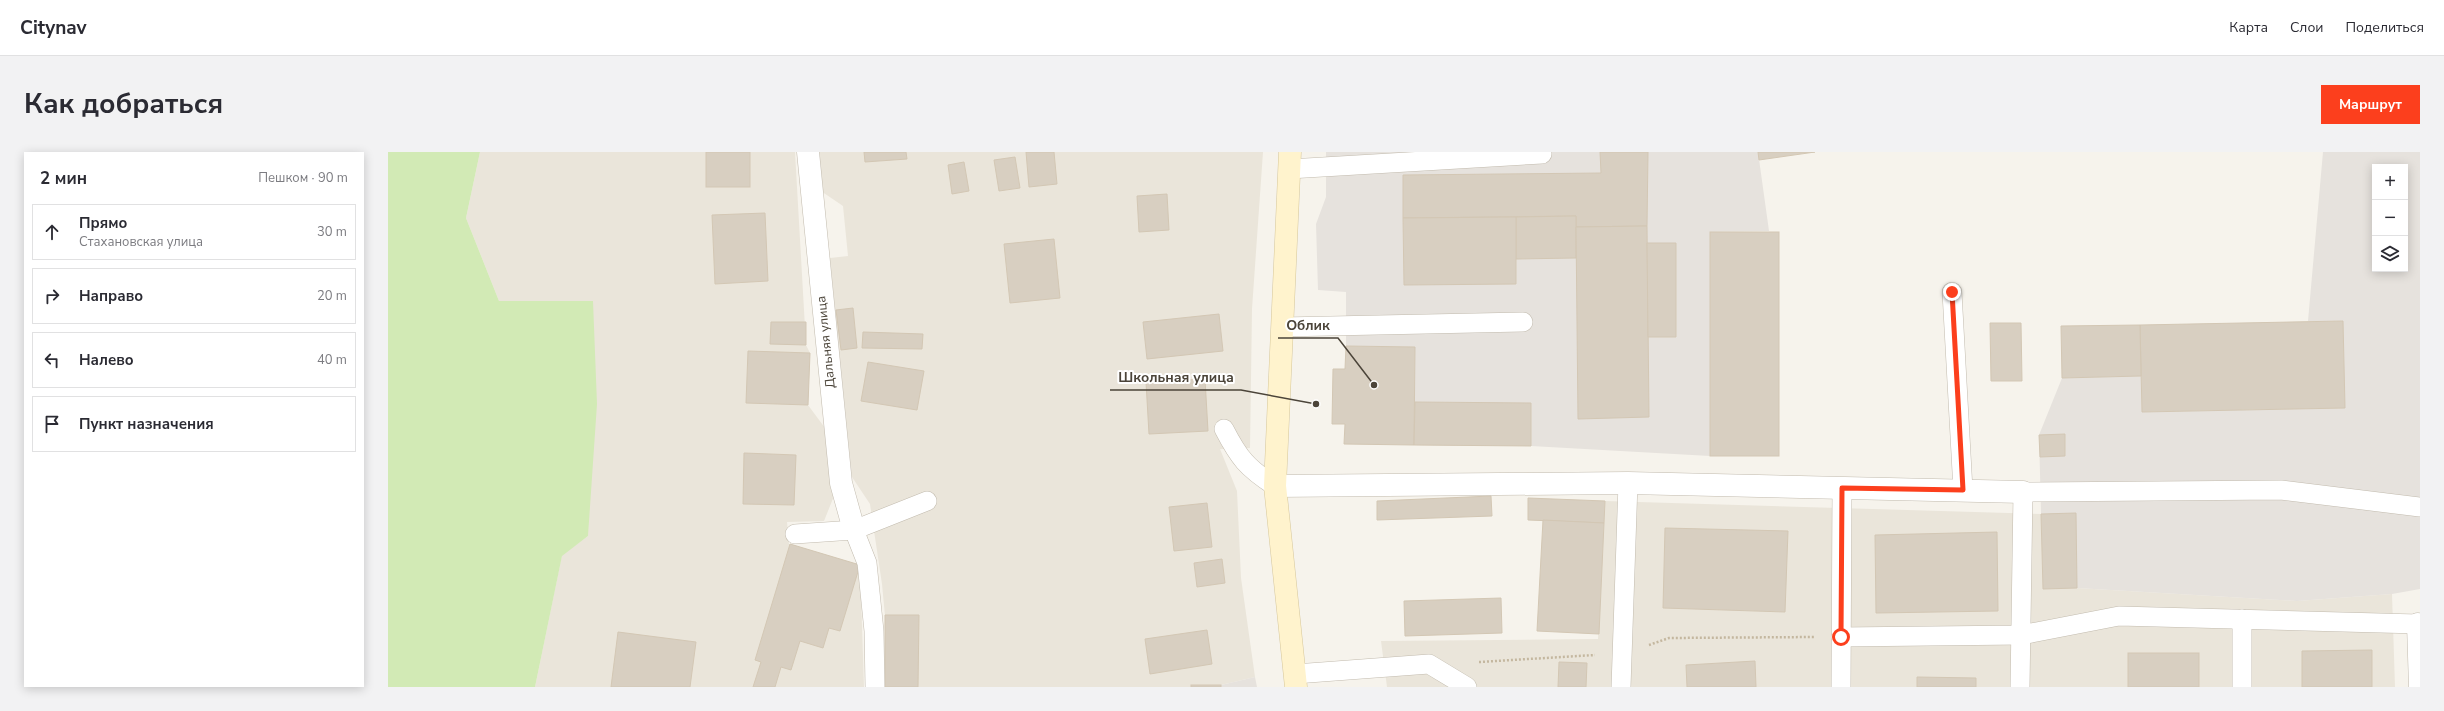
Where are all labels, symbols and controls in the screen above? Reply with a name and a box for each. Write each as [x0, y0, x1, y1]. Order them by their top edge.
text: Citynav [20, 15, 87, 41]
text: Карта [2229, 18, 2268, 37]
text: Слои [2290, 18, 2324, 37]
text: Поделиться [2346, 18, 2424, 37]
text: Как добраться [24, 85, 223, 123]
button: Маршрут [2321, 85, 2420, 124]
map controls [2372, 164, 2408, 272]
button: + [2372, 164, 2408, 200]
text: 2 мин [40, 167, 87, 190]
text: Пешком · 90 m [258, 169, 348, 187]
button: − [2372, 200, 2408, 236]
text: Прямо [79, 213, 127, 233]
icon: ahead [41, 221, 63, 243]
text: 30 m [317, 223, 347, 241]
text: Стахановская улица [79, 233, 203, 251]
button: layers [2372, 236, 2408, 272]
route end [1943, 283, 1961, 301]
icon: right [41, 285, 63, 307]
text: Направо [79, 286, 143, 306]
text: 20 m [317, 287, 347, 305]
street label: Дальняя улица [812, 295, 840, 389]
callout: Облик [1278, 312, 1338, 338]
text: Облик [1286, 316, 1330, 335]
icon: left [41, 349, 63, 371]
text: Налево [79, 350, 134, 370]
text: 40 m [317, 351, 347, 369]
callout: Школьная улица [1110, 364, 1241, 390]
text: Школьная улица [1118, 368, 1234, 387]
icon: arrive [41, 413, 63, 435]
text: Пункт назначения [79, 414, 214, 434]
route start [1832, 628, 1850, 646]

